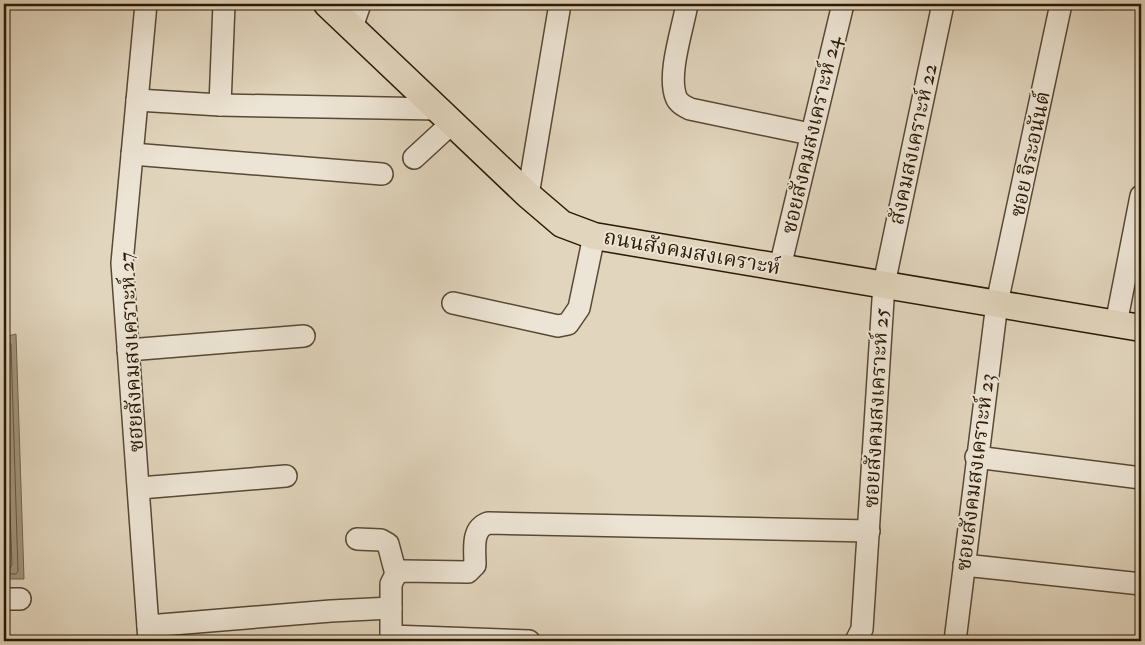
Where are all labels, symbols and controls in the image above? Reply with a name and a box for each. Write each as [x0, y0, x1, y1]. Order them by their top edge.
street label: ซอยสังคมสงเคราะห์ 24 [776, 32, 848, 237]
street label: สังคมสงเคราะห์ 22 [883, 61, 944, 227]
street label: ซอย จิระอนันต์ [1004, 89, 1057, 219]
street label: ถนนสังคมสงเคราะห์ [602, 224, 783, 281]
street label: ซฮยสังคมสงเคราะห์ 27 [113, 251, 150, 453]
street label: ซอยสังคมสงเคราะห์ 25 [858, 307, 895, 509]
street label: ซอยสังคมสงเคราะห์ 23 [950, 372, 1001, 572]

